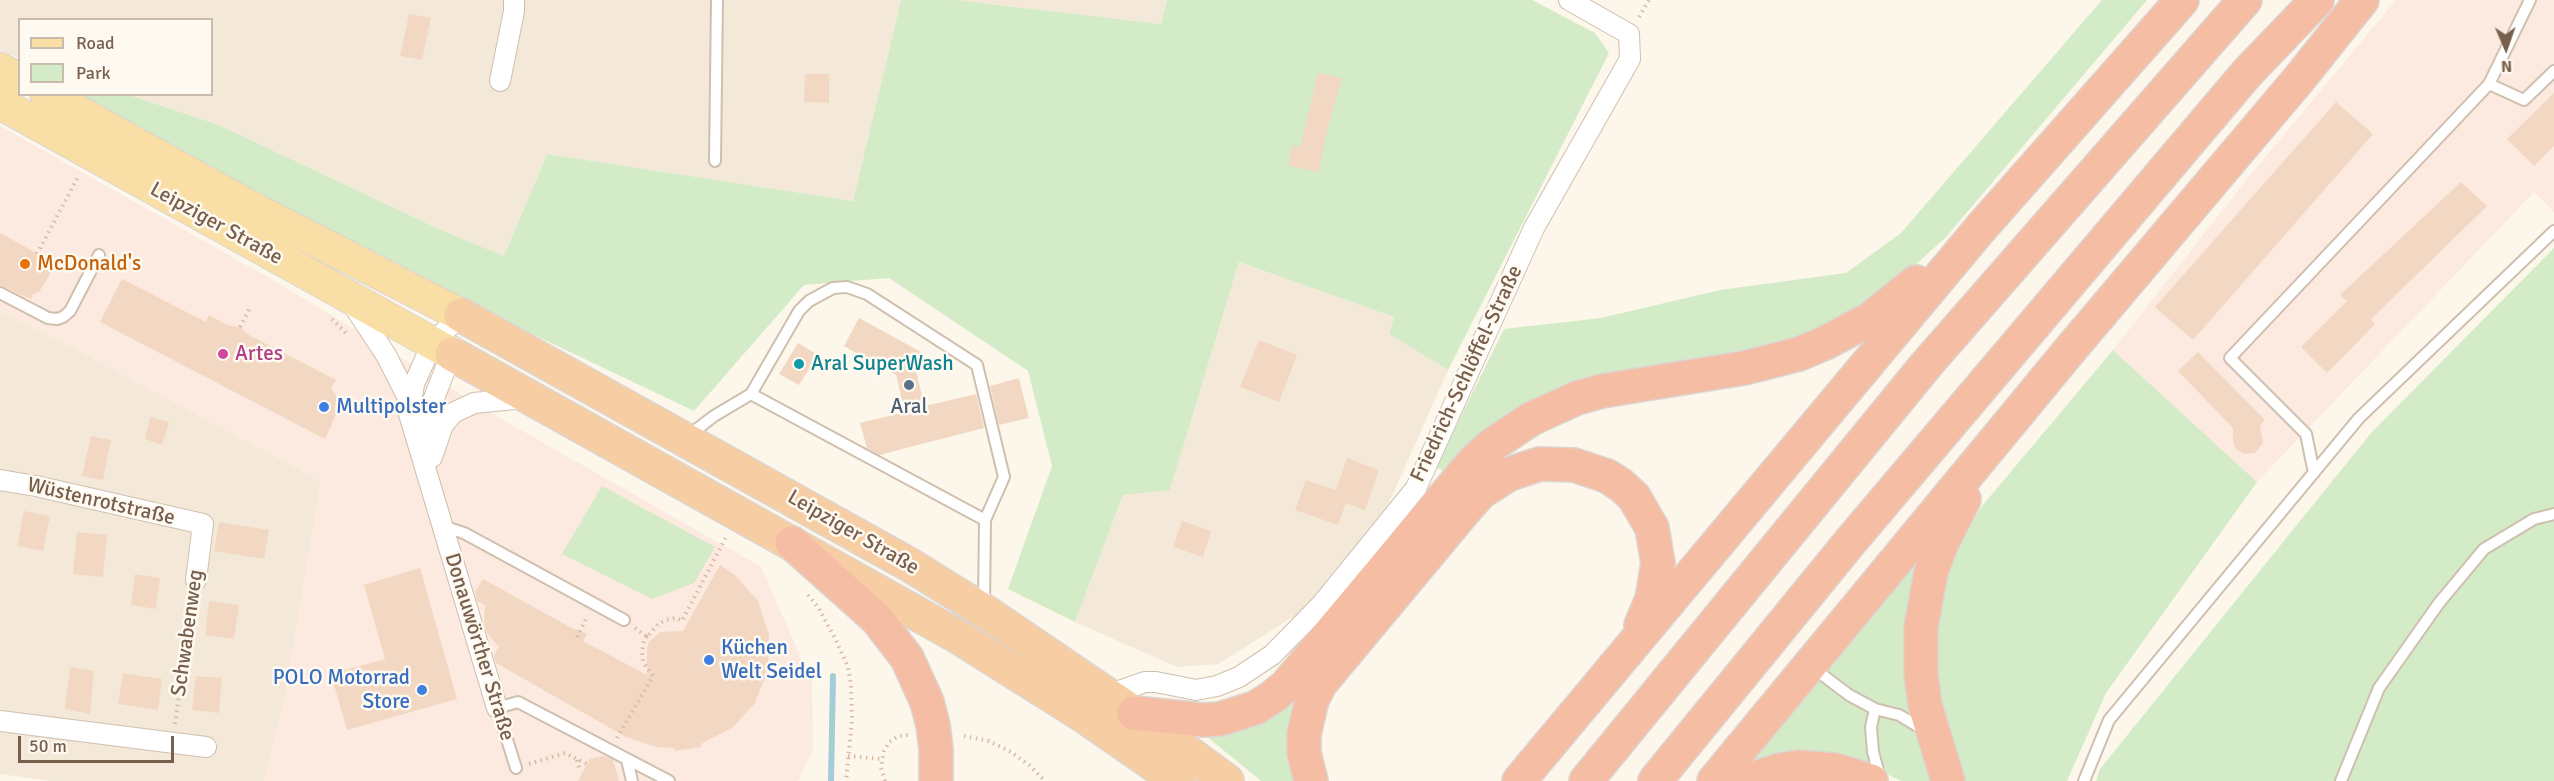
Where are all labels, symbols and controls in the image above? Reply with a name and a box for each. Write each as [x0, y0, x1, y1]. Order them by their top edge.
legend [18, 18, 213, 96]
north arrow [2476, 18, 2536, 78]
text: Road [76, 32, 115, 54]
text: N [2501, 56, 2513, 76]
text: Park [76, 62, 111, 84]
street label: Leipziger Straße [145, 177, 287, 271]
place label: McDonald's [37, 251, 141, 277]
marker: McDonald's [18, 257, 32, 271]
street label: Friedrich-Schlöffel-Straße [1406, 262, 1528, 486]
place label: Artes [235, 341, 283, 367]
marker: Artes [216, 347, 230, 361]
place label: Aral SuperWash [811, 351, 954, 377]
marker: Aral SuperWash [792, 357, 806, 371]
marker: Aral [902, 378, 916, 392]
place label: Multipolster [336, 394, 446, 420]
place label: Aral [890, 394, 928, 420]
marker: Multipolster [317, 400, 331, 414]
street label: Wüstenrotstraße [25, 473, 177, 531]
street label: Leipziger Straße [783, 485, 923, 581]
street label: Donauwörther Straße [438, 550, 520, 744]
street label: Schwabenweg [167, 568, 209, 698]
place label: Küchen Welt Seidel [721, 635, 822, 685]
marker: Küchen Welt Seidel [702, 653, 716, 667]
place label: POLO Motorrad Store [273, 665, 410, 715]
marker: POLO Motorrad Store [415, 683, 429, 697]
scale bar [21, 724, 177, 762]
text: 50 m [29, 735, 67, 757]

